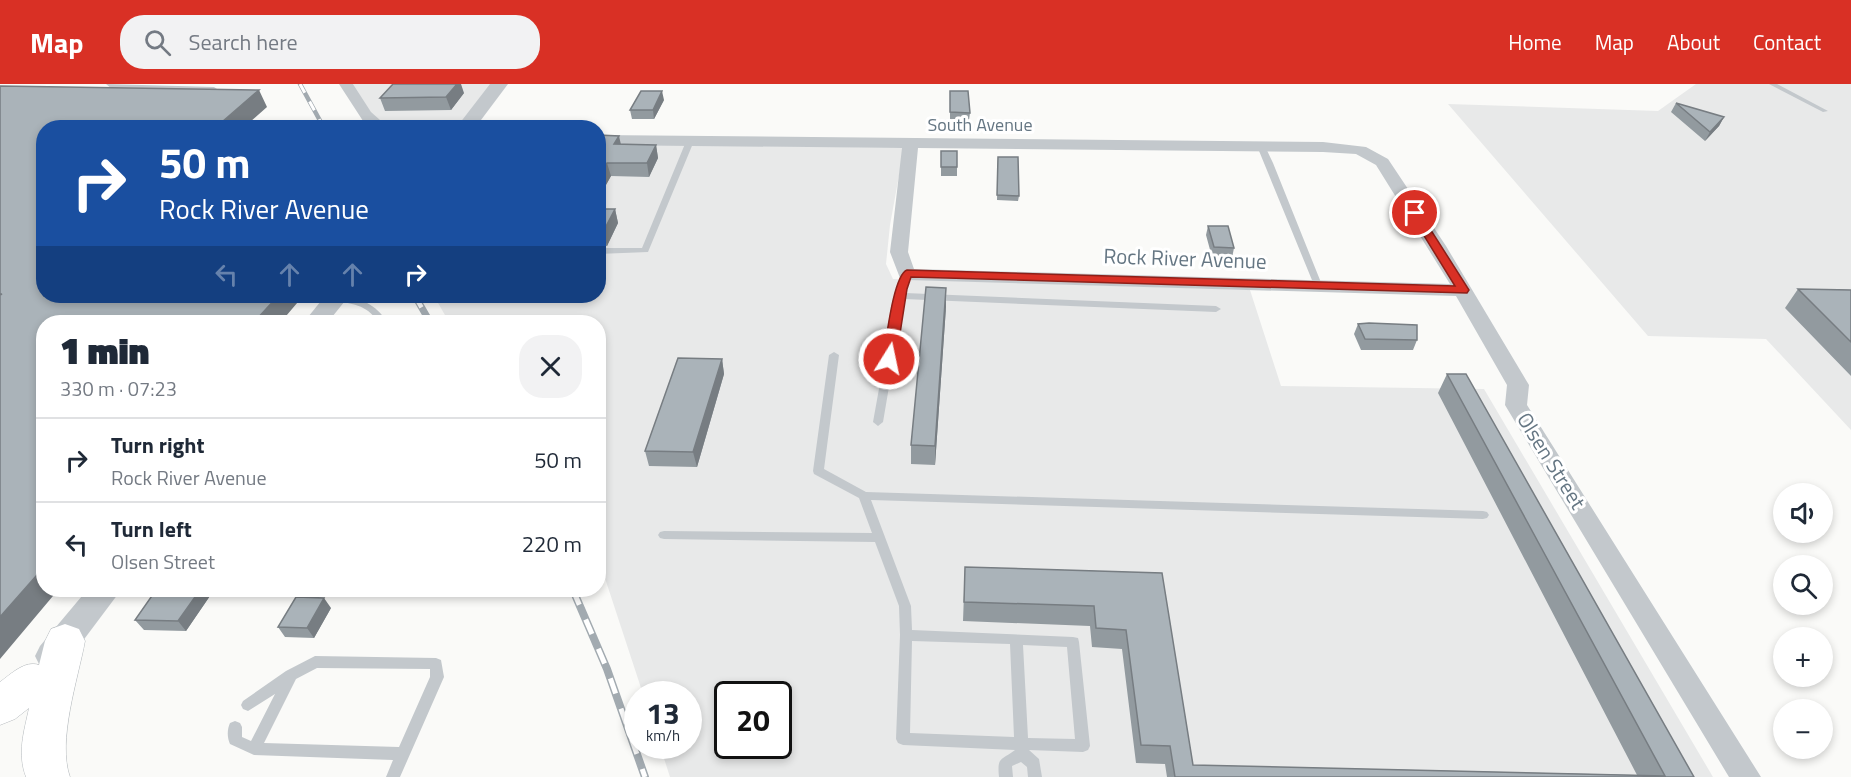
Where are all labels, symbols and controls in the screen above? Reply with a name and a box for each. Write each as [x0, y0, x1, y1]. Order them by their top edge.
search box [120, 15, 540, 69]
text: Map [30, 21, 84, 64]
text: Search here [189, 25, 298, 59]
icon: search [141, 26, 174, 59]
text: Home [1508, 26, 1562, 58]
text: Map [1595, 26, 1634, 58]
text: About [1667, 26, 1720, 58]
text: Contact [1753, 26, 1821, 58]
street label: South Avenue [927, 111, 1033, 138]
text: 50 m [159, 130, 251, 194]
icon: right [60, 144, 138, 222]
pin [1389, 187, 1440, 238]
text: Rock River Avenue [159, 188, 369, 229]
icon: arrive [1398, 196, 1431, 229]
street label: Rock River Avenue [1103, 239, 1267, 277]
icon: left [210, 258, 243, 291]
icon: ahead [273, 258, 306, 291]
icon: ahead [336, 258, 369, 291]
icon: right [399, 258, 432, 291]
text: 1 min [60, 323, 149, 378]
position arrow [857, 327, 921, 391]
button: close [519, 335, 582, 398]
text: 330 m · 07:23 [60, 373, 177, 404]
street label: Olsen Street [1509, 406, 1595, 516]
text: Turn right [111, 428, 205, 462]
text: 50 m [534, 443, 582, 477]
icon: right [60, 444, 93, 477]
text: Rock River Avenue [111, 462, 267, 493]
map controls [1773, 483, 1833, 759]
button: sound [1773, 483, 1833, 543]
text: Turn left [111, 512, 192, 546]
text: 220 m [522, 527, 582, 561]
icon: left [60, 528, 93, 561]
text: Olsen Street [111, 546, 215, 577]
button: search [1773, 555, 1833, 615]
button: + [1773, 627, 1833, 687]
speed limit sign: 20 [714, 681, 792, 759]
text: 13 [646, 690, 680, 736]
button: − [1773, 699, 1833, 759]
text: km/h [646, 724, 680, 747]

